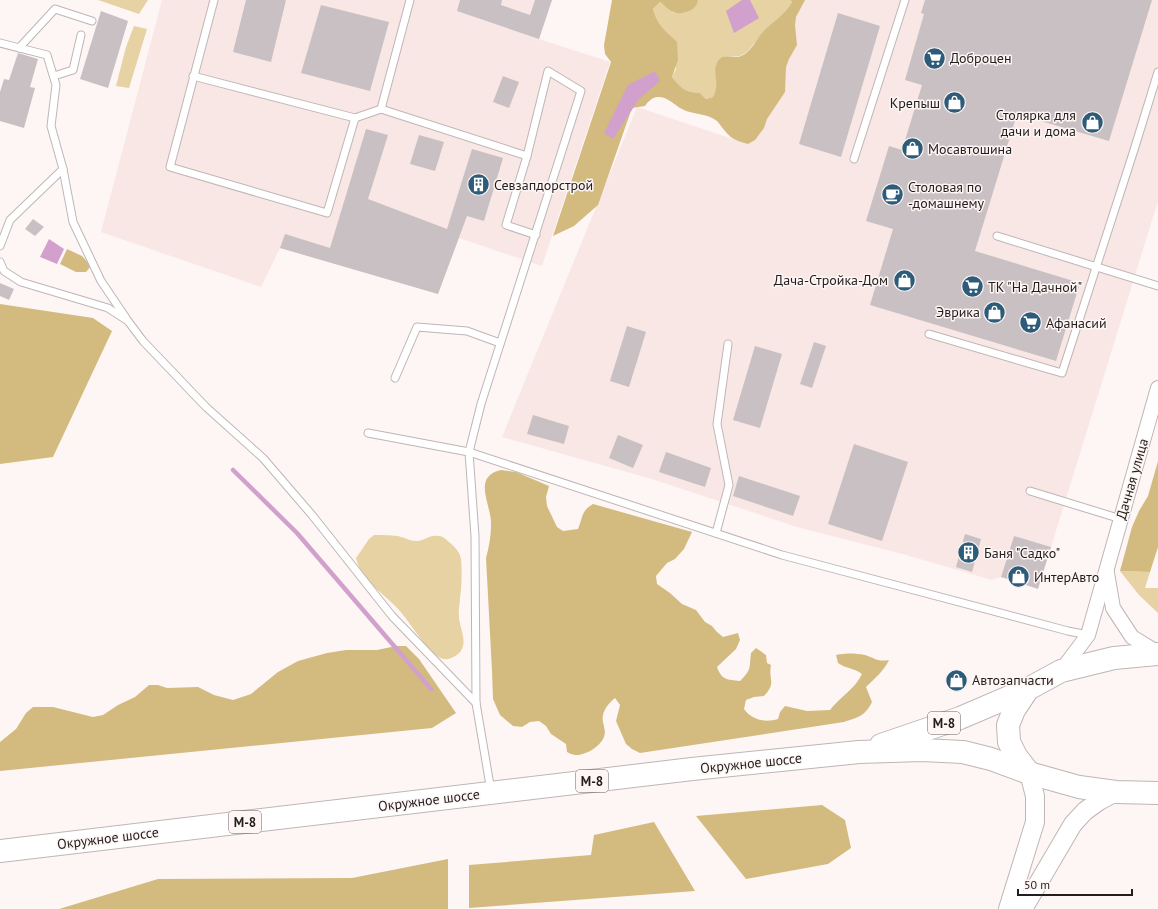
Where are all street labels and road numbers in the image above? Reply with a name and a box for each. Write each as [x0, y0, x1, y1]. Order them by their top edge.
street label: Дачная улица [1112, 436, 1152, 522]
road number: М-8 [928, 712, 960, 734]
street label: Окружное шоссе [699, 749, 803, 777]
road number: М-8 [576, 770, 608, 792]
street label: Окружное шоссе [377, 785, 481, 815]
road number: М-8 [229, 811, 261, 833]
street label: Окружное шоссе [56, 823, 160, 853]

